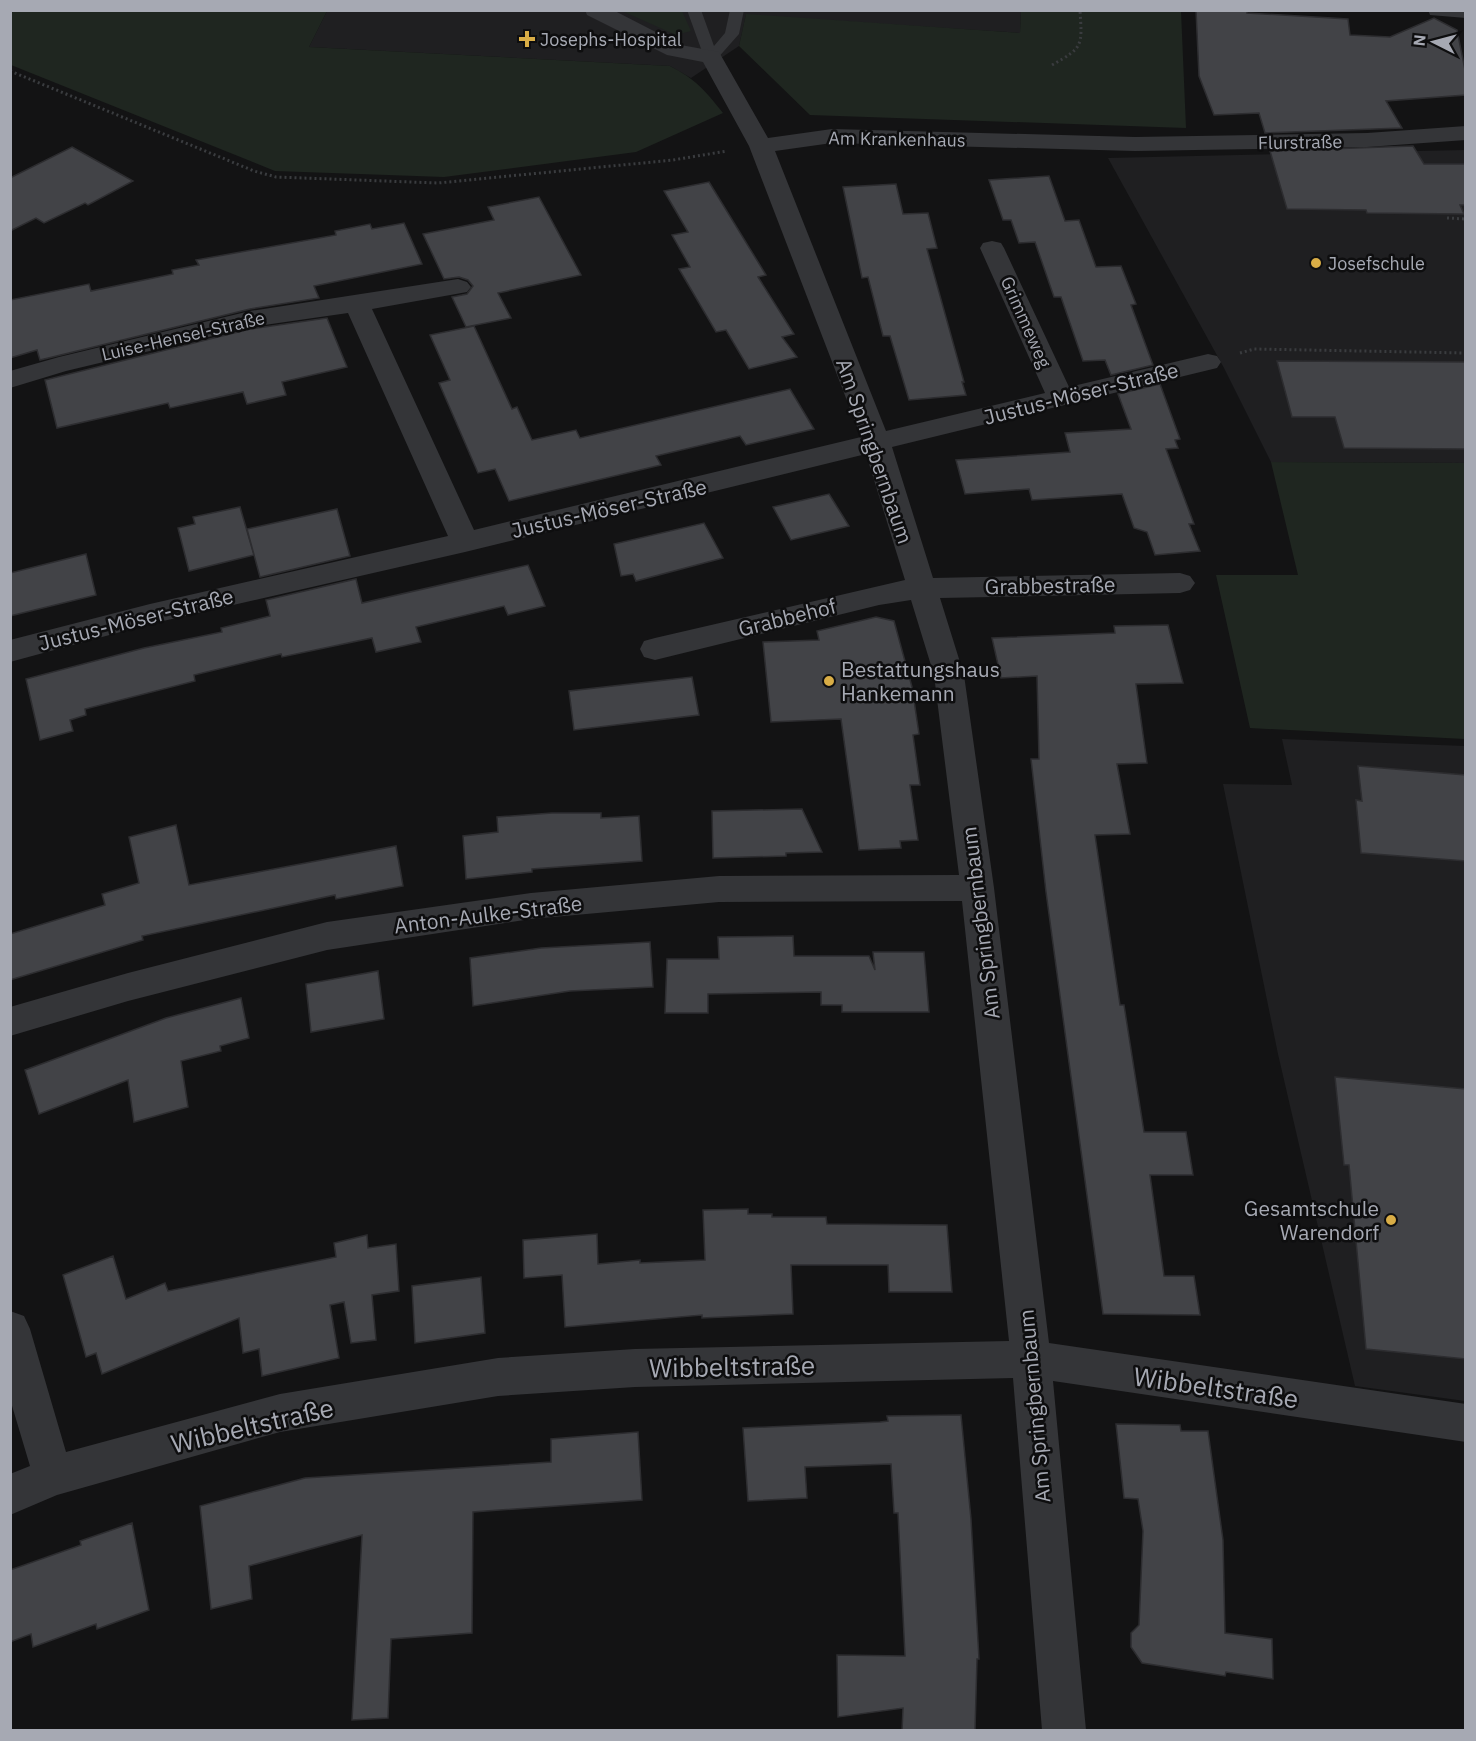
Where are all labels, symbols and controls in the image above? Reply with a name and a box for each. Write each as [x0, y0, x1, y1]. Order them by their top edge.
north arrow [1404, 12, 1464, 72]
place label: Josephs-Hospital [540, 28, 682, 51]
marker: Josephs-Hospital [518, 30, 536, 48]
text: N [1409, 34, 1430, 47]
street label: Am Krankenhaus [828, 126, 966, 152]
street label: Flurstraße [1258, 130, 1342, 154]
place label: Josefschule [1328, 252, 1425, 275]
marker: Josefschule [1309, 256, 1323, 270]
street label: Grimmeweg [996, 273, 1057, 372]
street label: Luise-Hensel-Straße [99, 306, 267, 366]
street label: Am Springbernbaum [830, 355, 920, 547]
street label: Justus-Möser-Straße [981, 355, 1181, 431]
street label: Justus-Möser-Straße [509, 472, 709, 544]
street label: Grabbestraße [984, 570, 1116, 600]
street label: Justus-Möser-Straße [36, 581, 236, 657]
street label: Grabbehof [735, 591, 839, 643]
place label: Bestattungshaus Hankemann [841, 655, 1000, 707]
marker: Bestattungshaus Hankemann [822, 674, 836, 688]
street label: Am Springbernbaum [954, 825, 1006, 1021]
street label: Anton-Aulke-Straße [392, 889, 584, 939]
place label: Gesamtschule Warendorf [1244, 1194, 1379, 1246]
marker: Gesamtschule Warendorf [1384, 1213, 1398, 1227]
street label: Am Springbernbaum [1012, 1308, 1056, 1504]
street label: Wibbeltstraße [649, 1348, 815, 1384]
street label: Wibbeltstraße [1131, 1359, 1301, 1415]
street label: Wibbeltstraße [167, 1390, 337, 1460]

